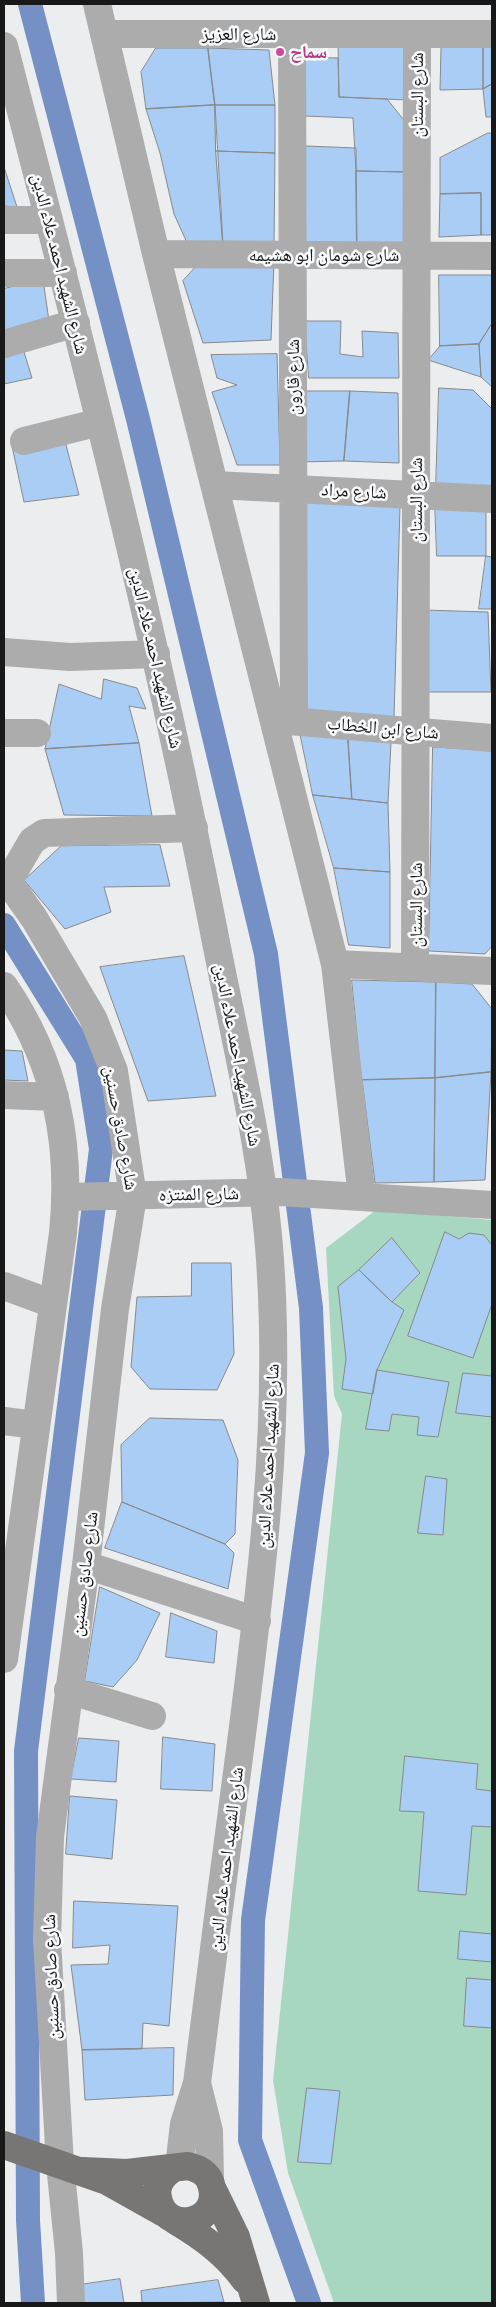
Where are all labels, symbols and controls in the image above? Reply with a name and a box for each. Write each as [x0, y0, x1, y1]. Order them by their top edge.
street label: شارع العزيز [202, 23, 276, 45]
place label: سماح [290, 41, 327, 63]
marker: سماح [274, 46, 286, 58]
street label: شارع البستان [406, 52, 428, 138]
street label: شارع الشهيد احمد علاء الدين [27, 172, 93, 356]
street label: شارع شومان ابو هشيمه [249, 244, 399, 266]
street label: شارع قارون [282, 339, 304, 415]
street label: شارع البستان [405, 457, 427, 543]
street label: شارع مراد [321, 479, 387, 503]
street label: شارع الشهيد احمد علاء الدين [125, 565, 187, 751]
street label: شارع ابن الخطاب [326, 712, 440, 744]
street label: شارع البستان [405, 862, 427, 948]
street label: شارع الشهيد احمد علاء الدين [210, 962, 266, 1148]
street label: شارع صادق حسنين [99, 1064, 143, 1192]
street label: شارع المنتزه [159, 1183, 239, 1205]
street label: شارع الشهيد احمد علاء الدين [252, 1363, 284, 1549]
street label: شارع صادق حسنين [66, 1510, 102, 1638]
street label: شارع الشهيد احمد علاء الدين [204, 1766, 248, 1952]
street label: شارع صادق حسنين [38, 1914, 64, 2040]

